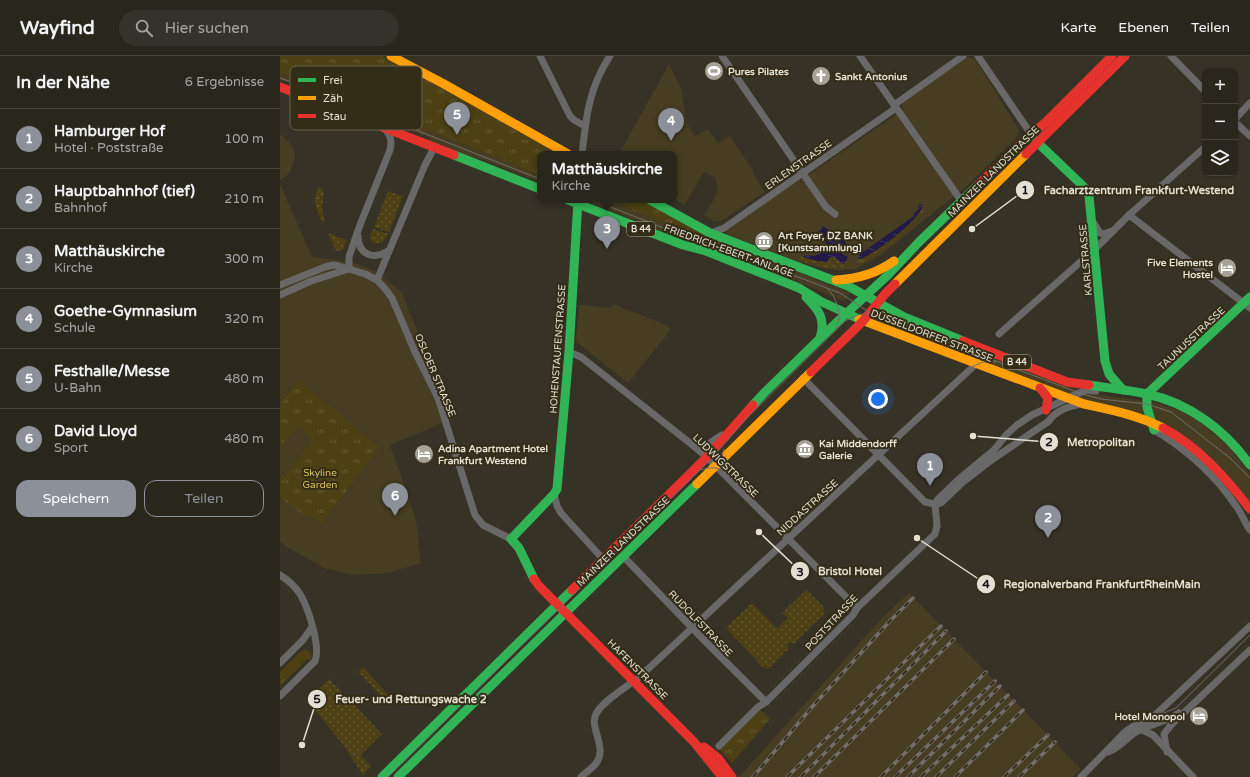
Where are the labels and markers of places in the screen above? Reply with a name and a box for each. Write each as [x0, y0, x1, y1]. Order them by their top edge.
sports icon: Pures Pilates [703, 60, 725, 82]
church icon: Sankt Antonius [810, 65, 832, 87]
place label: Pures Pilates [728, 66, 789, 78]
place label: Sankt Antonius [835, 71, 908, 83]
pin: 5 [444, 102, 470, 135]
pin: 4 [658, 108, 684, 141]
callout: Facharztzentrum Frankfurt-Westend [1015, 178, 1242, 201]
pin: 3 [594, 216, 620, 249]
museum icon: Art Foyer, DZ BANK [Kunstsammlung] [753, 230, 775, 252]
place label: Art Foyer, DZ BANK [Kunstsammlung] [778, 230, 873, 254]
place label: Five Elements Hostel [1147, 257, 1213, 281]
hotel icon: Five Elements Hostel [1216, 257, 1238, 279]
callout: Metropolitan [1039, 430, 1143, 453]
museum icon: Kai Middendorff Galerie [794, 438, 816, 460]
place label: Kai Middendorff Galerie [819, 438, 897, 462]
hotel icon: Adina Apartment Hotel Frankfurt Westend [413, 443, 435, 465]
place label: Adina Apartment Hotel Frankfurt Westend [438, 443, 548, 467]
pin: 1 [917, 453, 943, 486]
pin: 6 [382, 483, 408, 516]
pin: 2 [1035, 505, 1061, 538]
callout: Bristol Hotel [790, 560, 890, 583]
callout: Regionalverband FrankfurtRheinMain [976, 572, 1209, 595]
callout: Feuer- und Rettungswache 2 [307, 687, 495, 710]
hotel icon: Hotel Monopol [1188, 705, 1210, 727]
place label: Hotel Monopol [1114, 711, 1185, 723]

